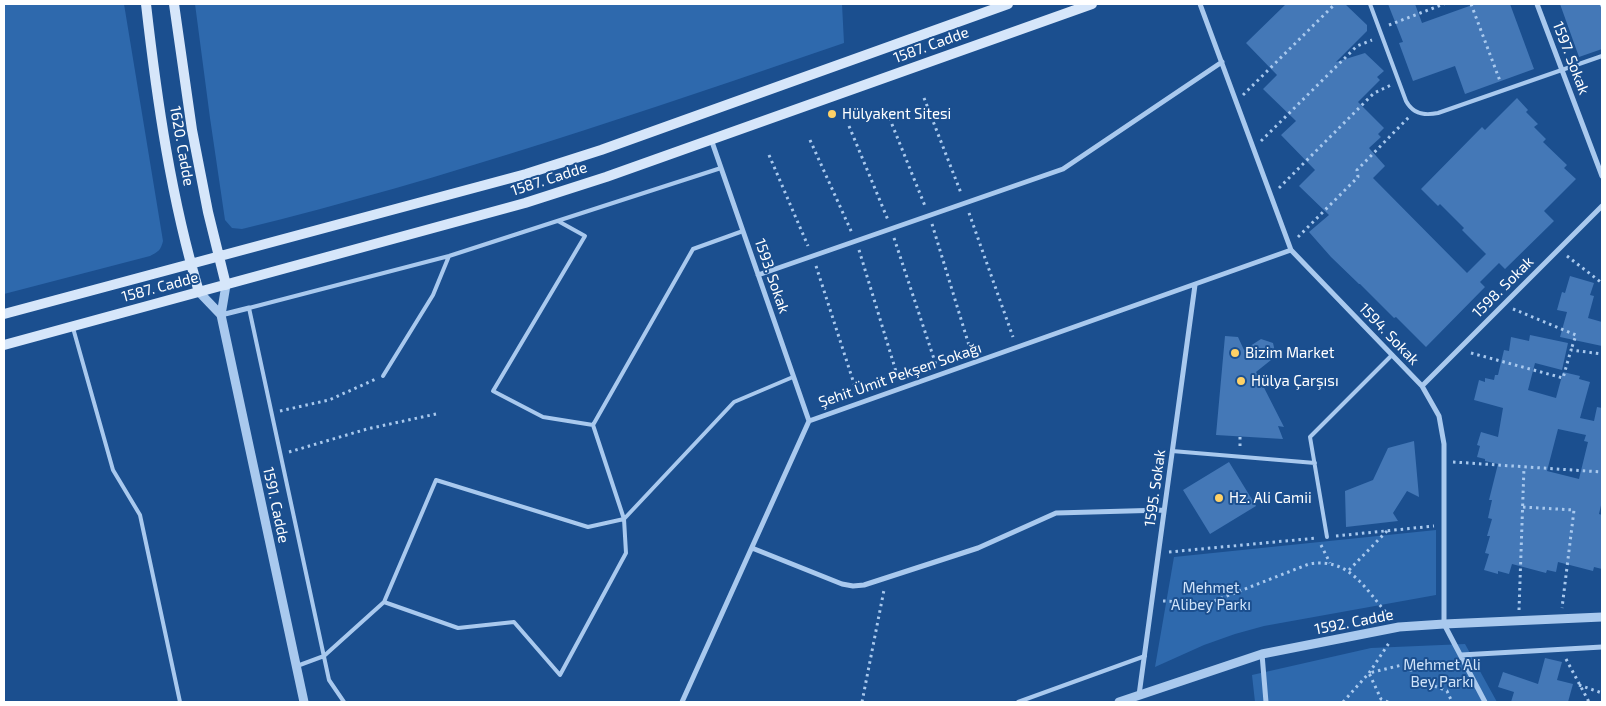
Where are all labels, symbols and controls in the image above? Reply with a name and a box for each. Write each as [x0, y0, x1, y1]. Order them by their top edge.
street label: 1597. Sokak [1549, 19, 1593, 97]
street label: 1587. Cadde [891, 23, 971, 67]
street label: 1620. Cadde [166, 105, 198, 187]
place label: Hülyakent Sitesi [842, 105, 951, 123]
marker: Hülyakent Sitesi [826, 108, 838, 120]
street label: 1587. Cadde [509, 158, 589, 200]
street label: 1593. Sokak [751, 236, 793, 316]
street label: 1598. Sokak [1469, 253, 1537, 321]
street label: 1587. Cadde [120, 268, 200, 306]
street label: 1594. Sokak [1355, 299, 1423, 369]
street label: Şehit Ümit Pekşen Sokağı [816, 339, 984, 411]
place label: Bizim Market [1245, 344, 1334, 362]
marker: Bizim Market [1229, 347, 1241, 359]
place label: Hülya Çarşısı [1251, 372, 1339, 390]
marker: Hülya Çarşısı [1235, 375, 1247, 387]
street label: 1595. Sokak [1141, 448, 1169, 528]
street label: 1591. Cadde [259, 465, 293, 545]
place label: Hz. Ali Camii [1229, 489, 1312, 507]
marker: Hz. Ali Camii [1213, 492, 1225, 504]
park label: Mehmet Alibey Parkı [1171, 579, 1251, 614]
street label: 1592. Cadde [1313, 606, 1395, 638]
park label: Mehmet Ali Bey Parkı [1403, 656, 1481, 691]

